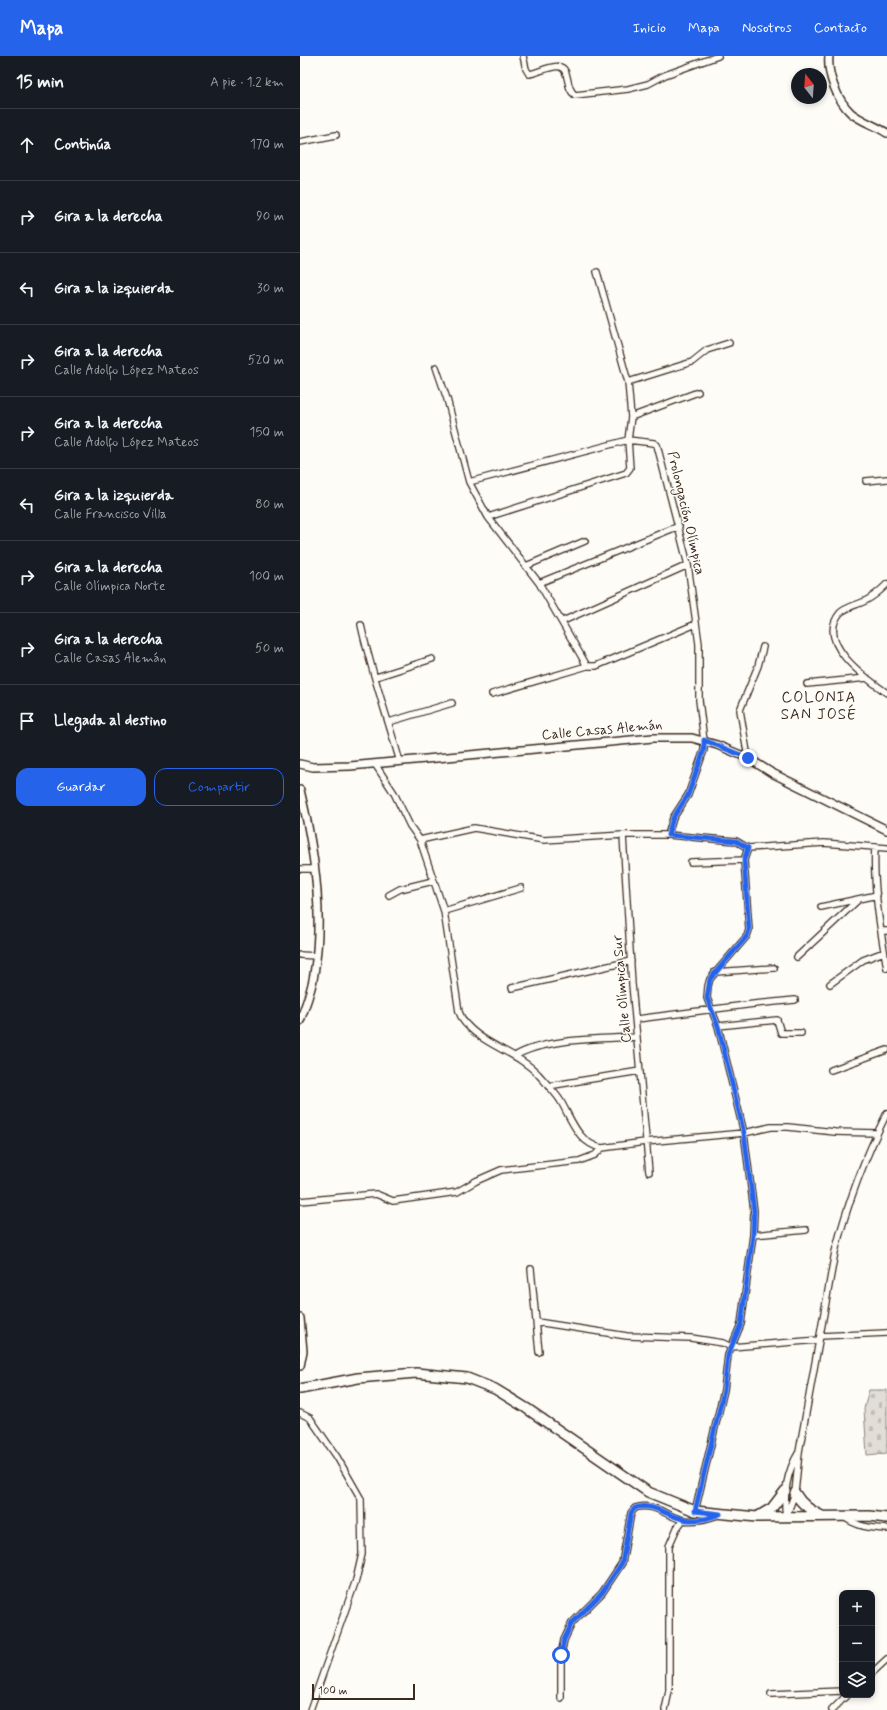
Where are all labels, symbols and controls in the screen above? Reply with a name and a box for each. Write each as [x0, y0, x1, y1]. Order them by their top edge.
text: Mapa [20, 16, 63, 41]
text: Inicio [633, 19, 666, 37]
text: Mapa [688, 19, 720, 37]
text: Nosotros [742, 19, 792, 37]
text: Contacto [814, 19, 867, 37]
north arrow [791, 68, 827, 104]
text: 15 min [16, 71, 64, 93]
text: A pie · 1.2 km [210, 74, 284, 91]
icon: ahead [16, 134, 38, 156]
text: Continúa [54, 135, 111, 155]
text: 170 m [250, 136, 284, 153]
icon: right [16, 206, 38, 228]
text: Gira a la derecha [54, 207, 163, 227]
text: 90 m [256, 208, 284, 225]
icon: left [16, 278, 38, 300]
text: Gira a la izquierda [54, 279, 173, 299]
text: 30 m [257, 280, 284, 297]
text: Gira a la derecha [54, 342, 163, 362]
icon: right [16, 350, 38, 372]
text: 520 m [248, 352, 284, 369]
text: Calle Adolfo López Mateos [54, 362, 199, 379]
text: Gira a la derecha [54, 414, 163, 434]
icon: right [16, 422, 38, 444]
text: 150 m [250, 424, 284, 441]
text: Calle Adolfo López Mateos [54, 434, 199, 451]
street label: Prolongación Olímpica [662, 450, 709, 577]
text: Gira a la izquierda [54, 486, 173, 506]
icon: left [16, 494, 38, 516]
text: 80 m [255, 496, 284, 513]
text: Calle Francisco Villa [54, 506, 167, 523]
text: Gira a la derecha [54, 558, 163, 578]
icon: right [16, 566, 38, 588]
text: 100 m [249, 568, 284, 585]
text: Calle Olímpica Norte [54, 578, 165, 595]
text: Gira a la derecha [54, 630, 163, 650]
icon: right [16, 638, 38, 660]
text: 50 m [255, 640, 284, 657]
text: Calle Casas Alemán [54, 650, 166, 667]
district label: COLONIA SAN JOSÉ [781, 688, 857, 725]
icon: arrive [16, 710, 38, 732]
text: Llegada al destino [54, 711, 167, 731]
street label: Calle Casas Alemán [541, 716, 663, 744]
route end [739, 749, 757, 767]
button: Guardar [16, 768, 146, 806]
button: Compartir [154, 768, 284, 806]
street label: Calle Olímpica Sur [608, 934, 636, 1044]
map controls [839, 1590, 875, 1698]
button: + [839, 1590, 875, 1626]
button: − [839, 1626, 875, 1662]
route start [552, 1646, 570, 1664]
button: layers [839, 1662, 875, 1698]
scale bar [312, 1682, 415, 1701]
text: 100 m [318, 1684, 348, 1698]

